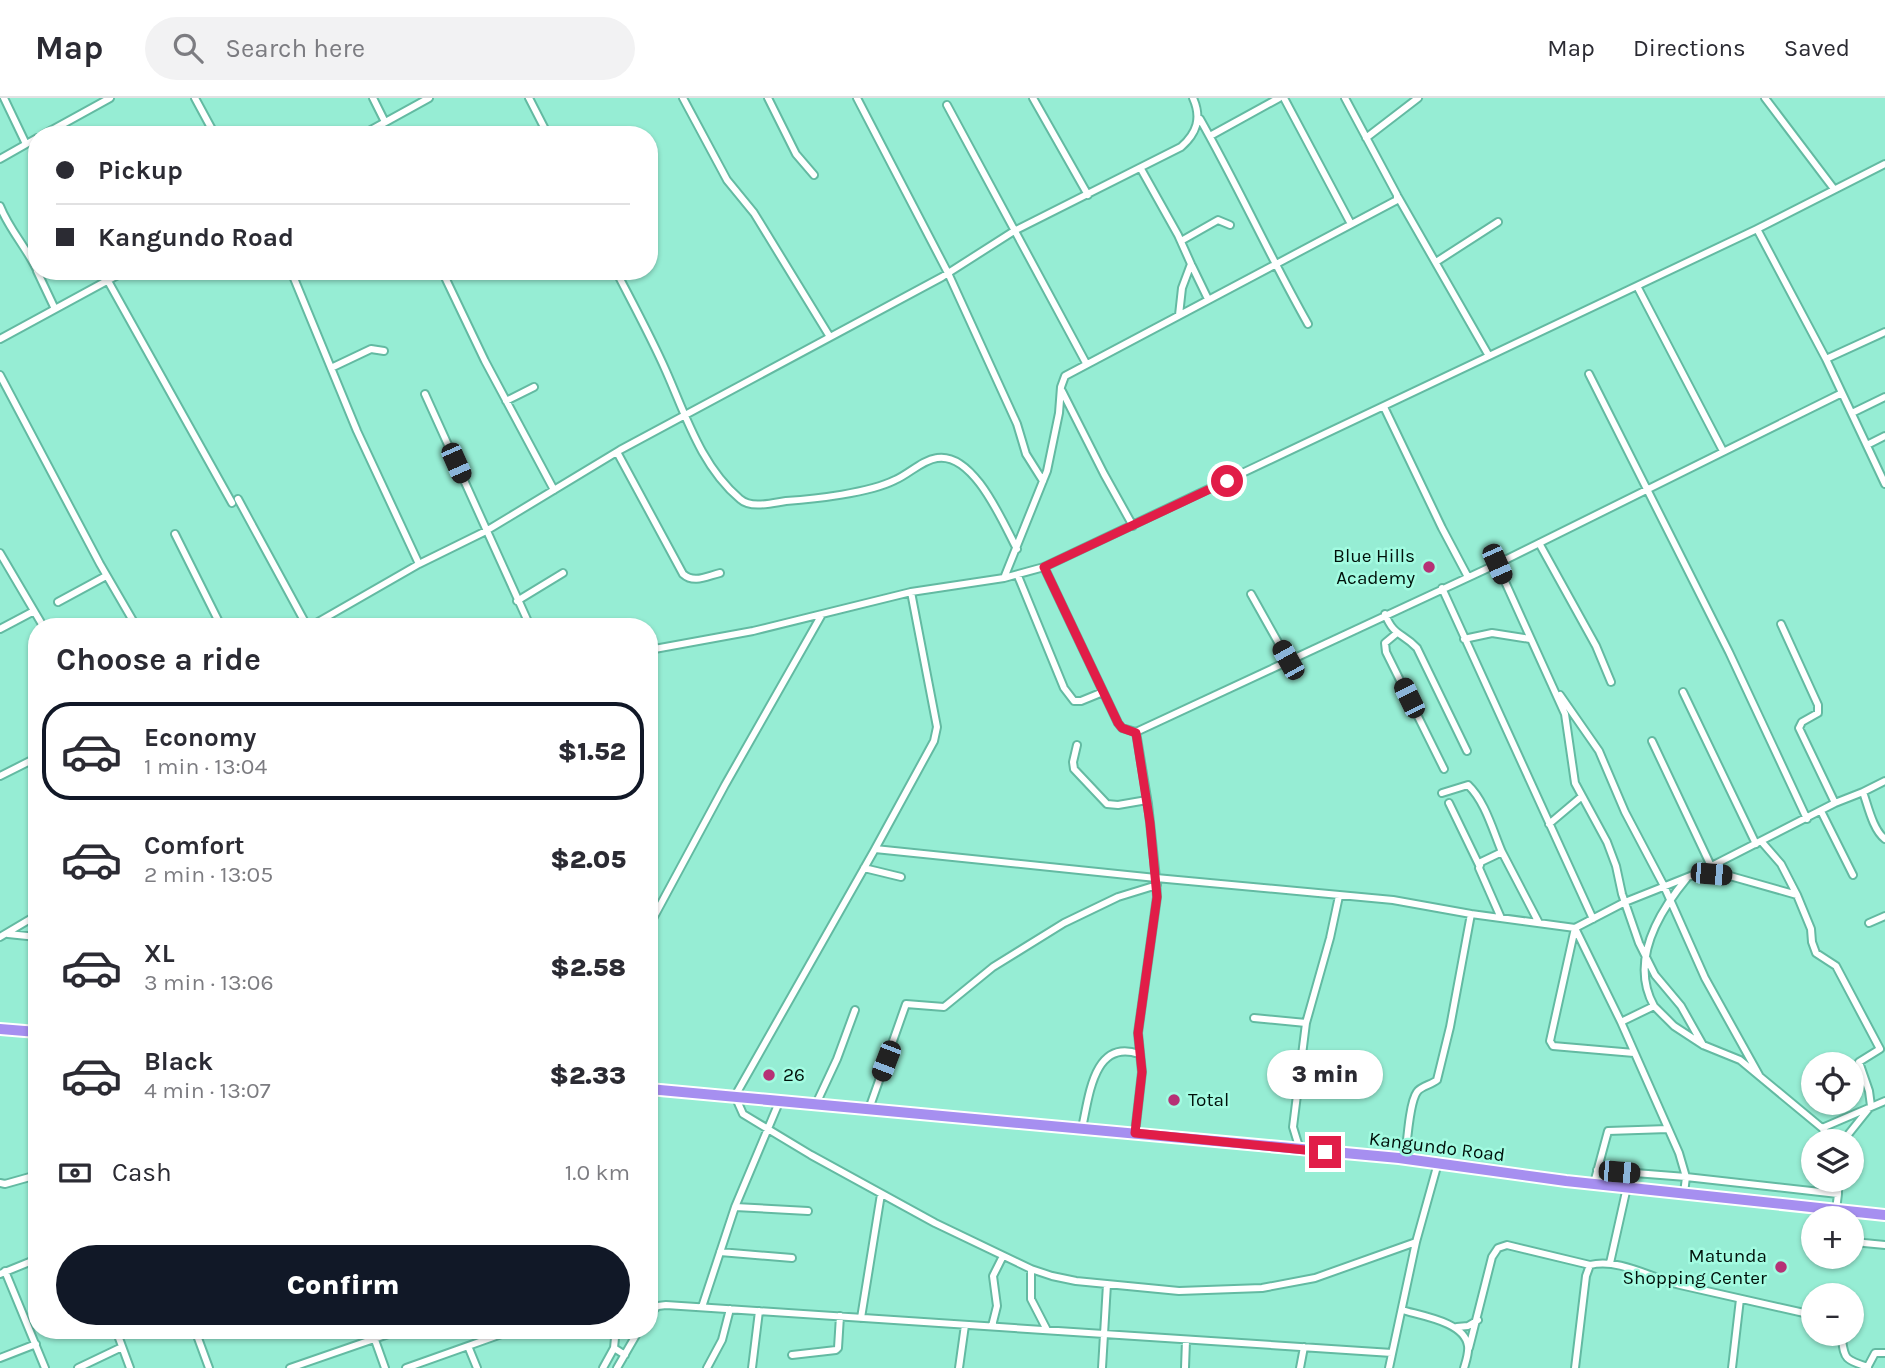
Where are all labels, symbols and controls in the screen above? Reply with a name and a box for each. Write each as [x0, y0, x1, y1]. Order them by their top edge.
search box [145, 17, 635, 80]
text: Map [35, 29, 103, 67]
icon: search [169, 29, 207, 67]
text: Search here [225, 33, 365, 64]
text: Map [1547, 34, 1595, 62]
text: Directions [1633, 34, 1746, 62]
text: Saved [1784, 34, 1850, 62]
text: Pickup [98, 155, 183, 186]
text: Kangundo Road [98, 222, 294, 253]
car [438, 440, 475, 486]
route start [1211, 465, 1243, 497]
car [1479, 541, 1516, 587]
place label: Blue Hills Academy [1333, 545, 1415, 589]
marker: Blue Hills Academy [1421, 559, 1437, 575]
car [1269, 637, 1308, 683]
text: Choose a ride [56, 641, 261, 678]
car [1391, 675, 1428, 721]
icon: car [60, 720, 123, 783]
text: Economy [144, 722, 256, 753]
text: $1.52 [558, 736, 626, 767]
text: 1 min · 13:04 [144, 753, 267, 780]
icon: car [60, 828, 123, 891]
text: Comfort [144, 830, 245, 861]
text: $2.05 [550, 844, 626, 875]
text: 2 min · 13:05 [144, 861, 273, 888]
car [1690, 862, 1733, 886]
icon: car [60, 936, 123, 999]
text: XL [144, 938, 175, 969]
text: $2.58 [550, 952, 626, 983]
text: 3 min · 13:06 [144, 969, 274, 996]
car [869, 1038, 904, 1084]
icon: car [60, 1044, 123, 1107]
text: Black [144, 1046, 213, 1077]
callout: 3 min [1267, 1051, 1383, 1100]
map controls [1801, 1052, 1864, 1346]
button: locate [1801, 1052, 1864, 1115]
text: $2.33 [549, 1060, 626, 1091]
text: 3 min [1292, 1061, 1358, 1088]
place label: 26 [783, 1064, 805, 1086]
marker: 26 [761, 1067, 777, 1083]
text: 4 min · 13:07 [144, 1077, 271, 1104]
place label: Total [1188, 1089, 1229, 1111]
marker: Total [1166, 1092, 1182, 1108]
street label: Kangundo Road [1368, 1128, 1506, 1166]
button: layers [1801, 1129, 1864, 1192]
route end [1309, 1136, 1341, 1168]
icon: cash [56, 1154, 94, 1192]
text: Cash [112, 1157, 172, 1188]
text: 1.0 km [565, 1159, 630, 1186]
car [1598, 1160, 1641, 1184]
button: + [1801, 1206, 1864, 1269]
button: Confirm [56, 1245, 630, 1325]
place label: Matunda Shopping Center [1622, 1245, 1767, 1289]
marker: Matunda Shopping Center [1773, 1259, 1789, 1275]
button: − [1801, 1283, 1864, 1346]

